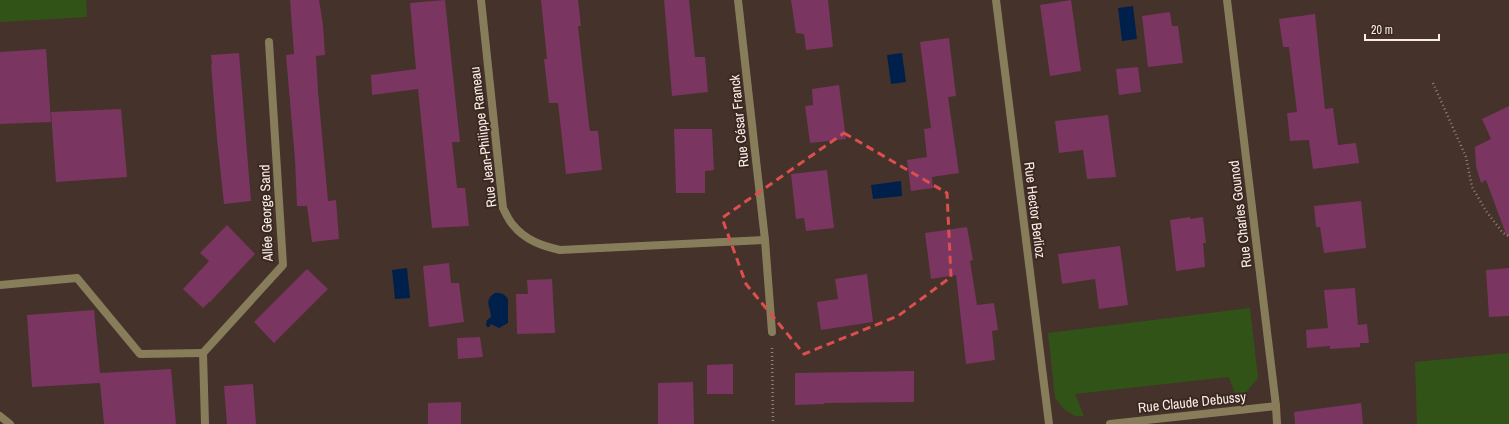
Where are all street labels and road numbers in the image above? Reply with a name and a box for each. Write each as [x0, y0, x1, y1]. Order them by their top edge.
street label: Rue Jean-Philippe Rameau [465, 66, 501, 208]
street label: Rue César Franck [725, 73, 753, 168]
street label: Rue Charles Gounod [1224, 159, 1256, 269]
street label: Rue Hector Berlioz [1020, 161, 1050, 259]
street label: Allée George Sand [255, 164, 277, 263]
street label: Rue Claude Debussy [1137, 387, 1247, 417]

